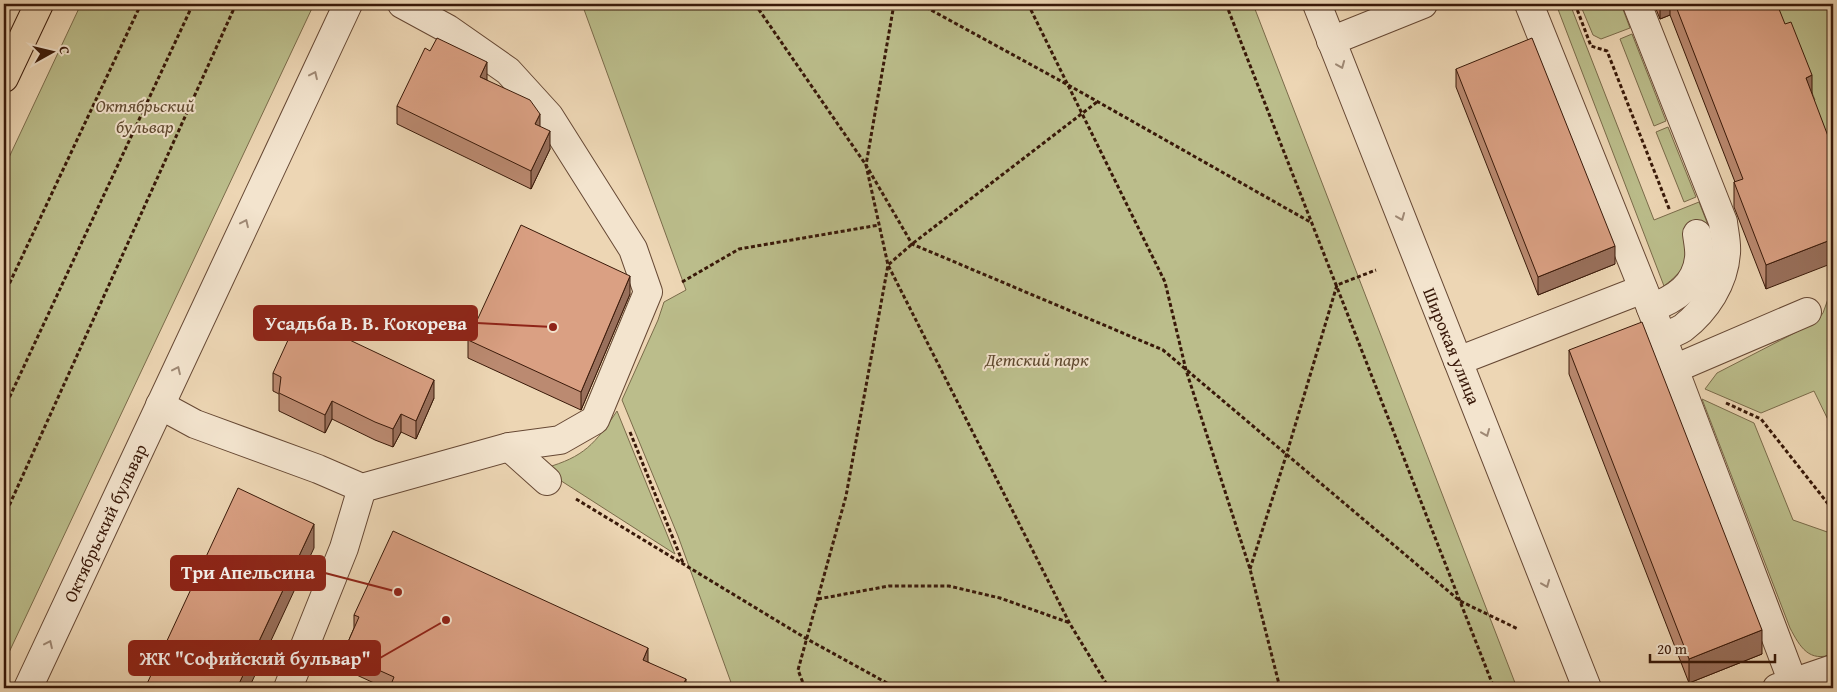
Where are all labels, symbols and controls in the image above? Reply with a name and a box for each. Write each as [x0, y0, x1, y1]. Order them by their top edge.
north arrow [28, 28, 78, 78]
text: С [54, 45, 75, 56]
one-way arrow [1335, 61, 1345, 69]
one-way arrow [308, 71, 318, 80]
park label: Октябрьский бульвар [95, 92, 195, 140]
one-way arrow [1395, 212, 1405, 220]
one-way arrow [239, 219, 250, 228]
street label: Широкая улица [1416, 283, 1488, 409]
callout: Усадьба В. В. Кокорева [254, 306, 477, 340]
text: Усадьба В. В. Кокорева [265, 309, 467, 337]
park label: Детский парк [984, 346, 1089, 373]
one-way arrow [170, 366, 181, 375]
one-way arrow [1480, 428, 1490, 437]
street label: Октябрьский бульвар [56, 439, 154, 607]
callout: Три Апельсина [171, 556, 325, 590]
text: Три Апельсина [181, 558, 315, 586]
one-way arrow [1539, 579, 1550, 588]
scale bar [1650, 632, 1774, 664]
text: 20 m [1657, 638, 1688, 659]
one-way arrow [42, 640, 53, 649]
callout: ЖК "Софийский бульвар" [129, 641, 380, 675]
text: ЖК "Софийский бульвар" [138, 644, 371, 672]

